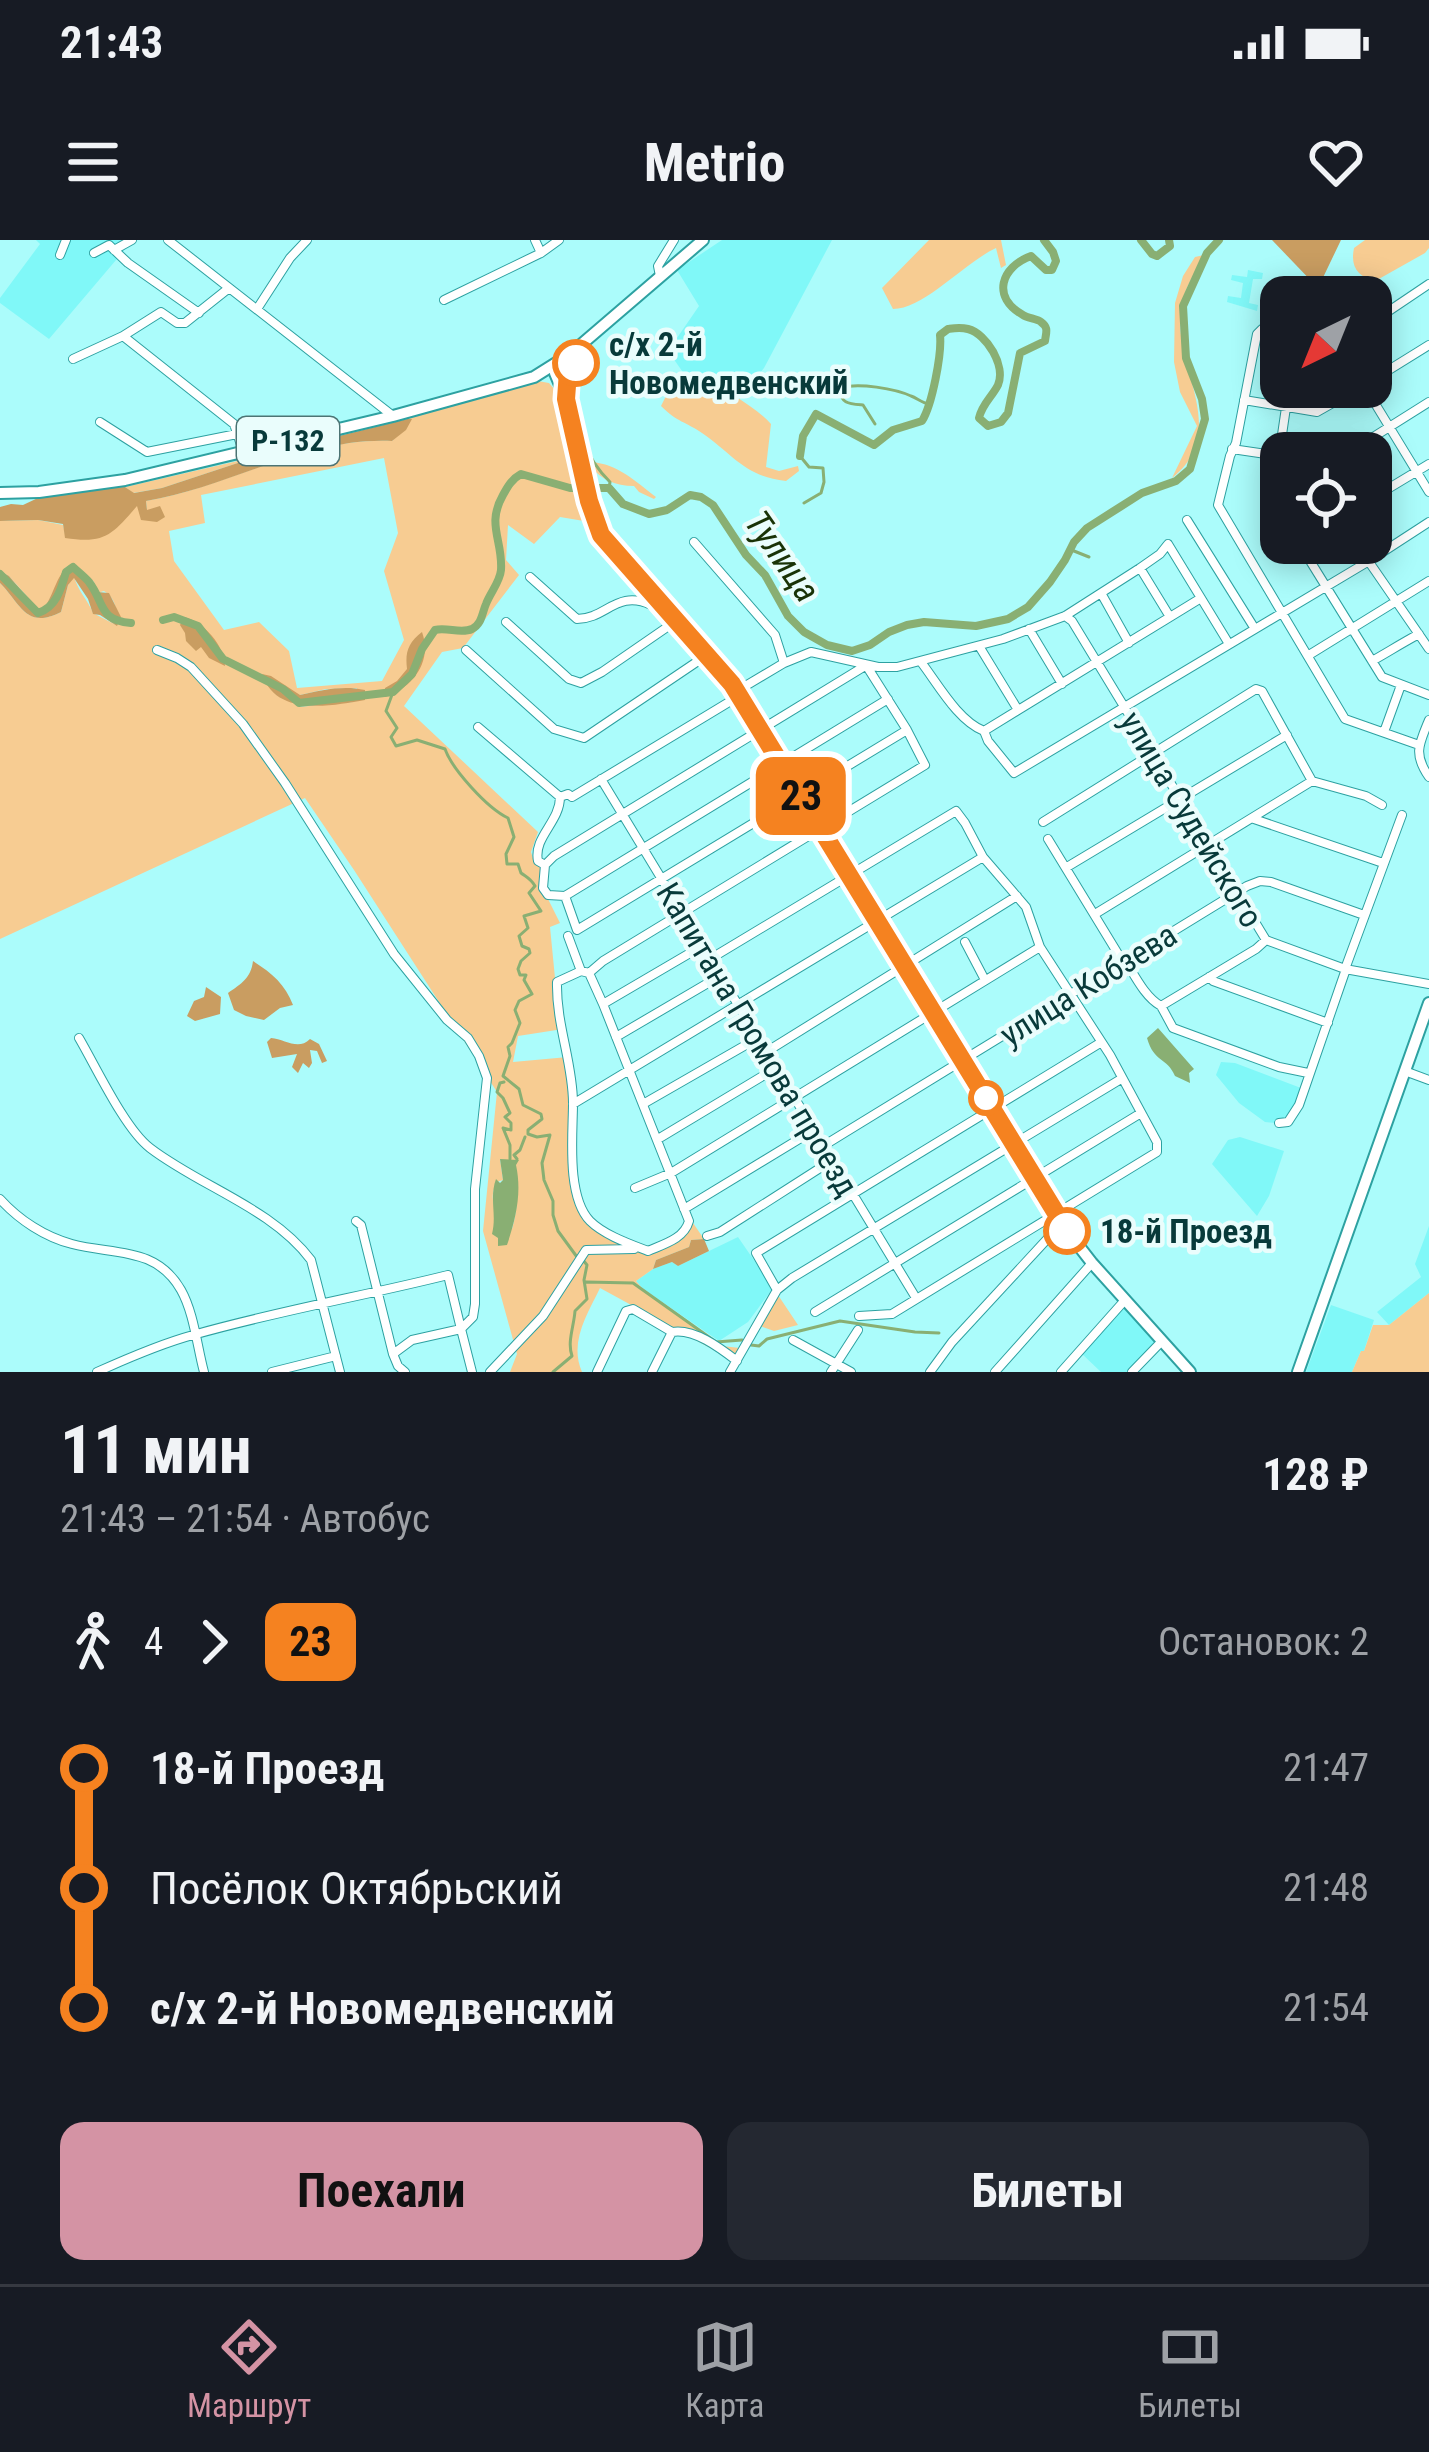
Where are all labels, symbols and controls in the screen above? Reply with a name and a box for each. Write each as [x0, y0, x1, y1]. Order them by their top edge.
text: 21:43 [60, 16, 163, 69]
icon: menu [60, 129, 126, 195]
icon: heart [1303, 129, 1369, 195]
text: Metrio [644, 131, 785, 194]
north arrow [1260, 276, 1392, 408]
map controls [1260, 276, 1392, 564]
place label: с/х 2-й Новомедвенский [609, 325, 848, 402]
marker: с/х 2-й Новомедвенский [554, 341, 598, 385]
road number: Р-132 [237, 417, 339, 465]
button: locate [1260, 432, 1392, 564]
water label: Тулица [736, 503, 828, 610]
street label: улица Судейского [1112, 704, 1271, 934]
line badge: 23 [747, 757, 855, 835]
text: 23 [780, 771, 822, 820]
street label: Капитана Громова проезд [648, 875, 867, 1203]
street label: улица Кобзева [993, 915, 1184, 1054]
unlabelled marker [970, 1082, 1002, 1114]
marker: 18-й Проезд [1045, 1209, 1089, 1253]
place label: 18-й Проезд [1100, 1212, 1272, 1251]
text: 11 мин [60, 1412, 252, 1489]
text: 128 ₽ [1262, 1448, 1369, 1501]
text: 21:43 – 21:54 · Автобус [60, 1496, 430, 1542]
icon: walk [60, 1609, 126, 1675]
icon: forward [181, 1609, 247, 1675]
text: 23 [289, 1617, 332, 1666]
text: 4 [144, 1619, 163, 1665]
text: Остановок: 2 [1158, 1619, 1369, 1665]
text: 18-й Проезд [150, 1742, 384, 1795]
text: 21:47 [1283, 1745, 1369, 1791]
text: Посёлок Октябрьский [150, 1862, 563, 1915]
text: 21:48 [1283, 1865, 1369, 1911]
text: с/х 2-й Новомедвенский [150, 1982, 615, 2035]
text: 21:54 [1283, 1985, 1369, 2031]
button: Поехали [60, 2122, 703, 2260]
button: Билеты [727, 2122, 1369, 2260]
tab: Маршрут [187, 2314, 311, 2425]
tab: Карта [685, 2314, 764, 2425]
tab: Билеты [1138, 2314, 1242, 2425]

